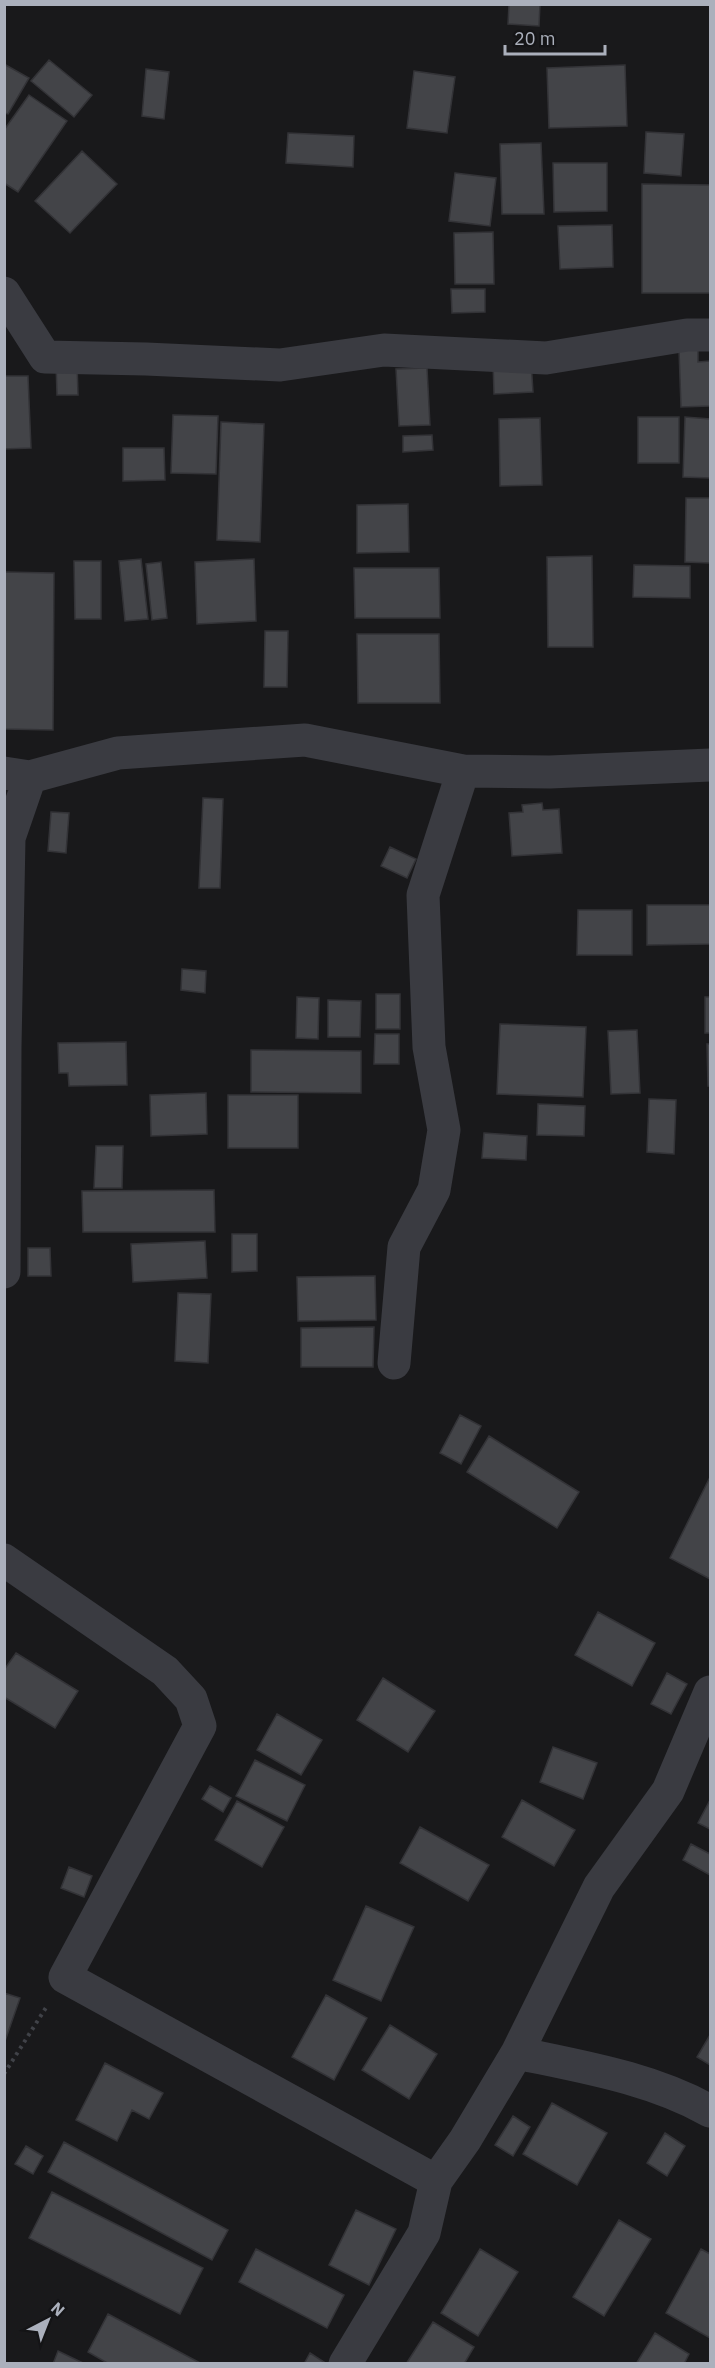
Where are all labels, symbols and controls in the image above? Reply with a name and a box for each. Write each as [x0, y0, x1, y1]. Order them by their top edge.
scale bar [505, 18, 606, 56]
text: 20 m [514, 27, 556, 50]
north arrow [18, 2290, 78, 2350]
text: N [47, 2298, 69, 2320]

